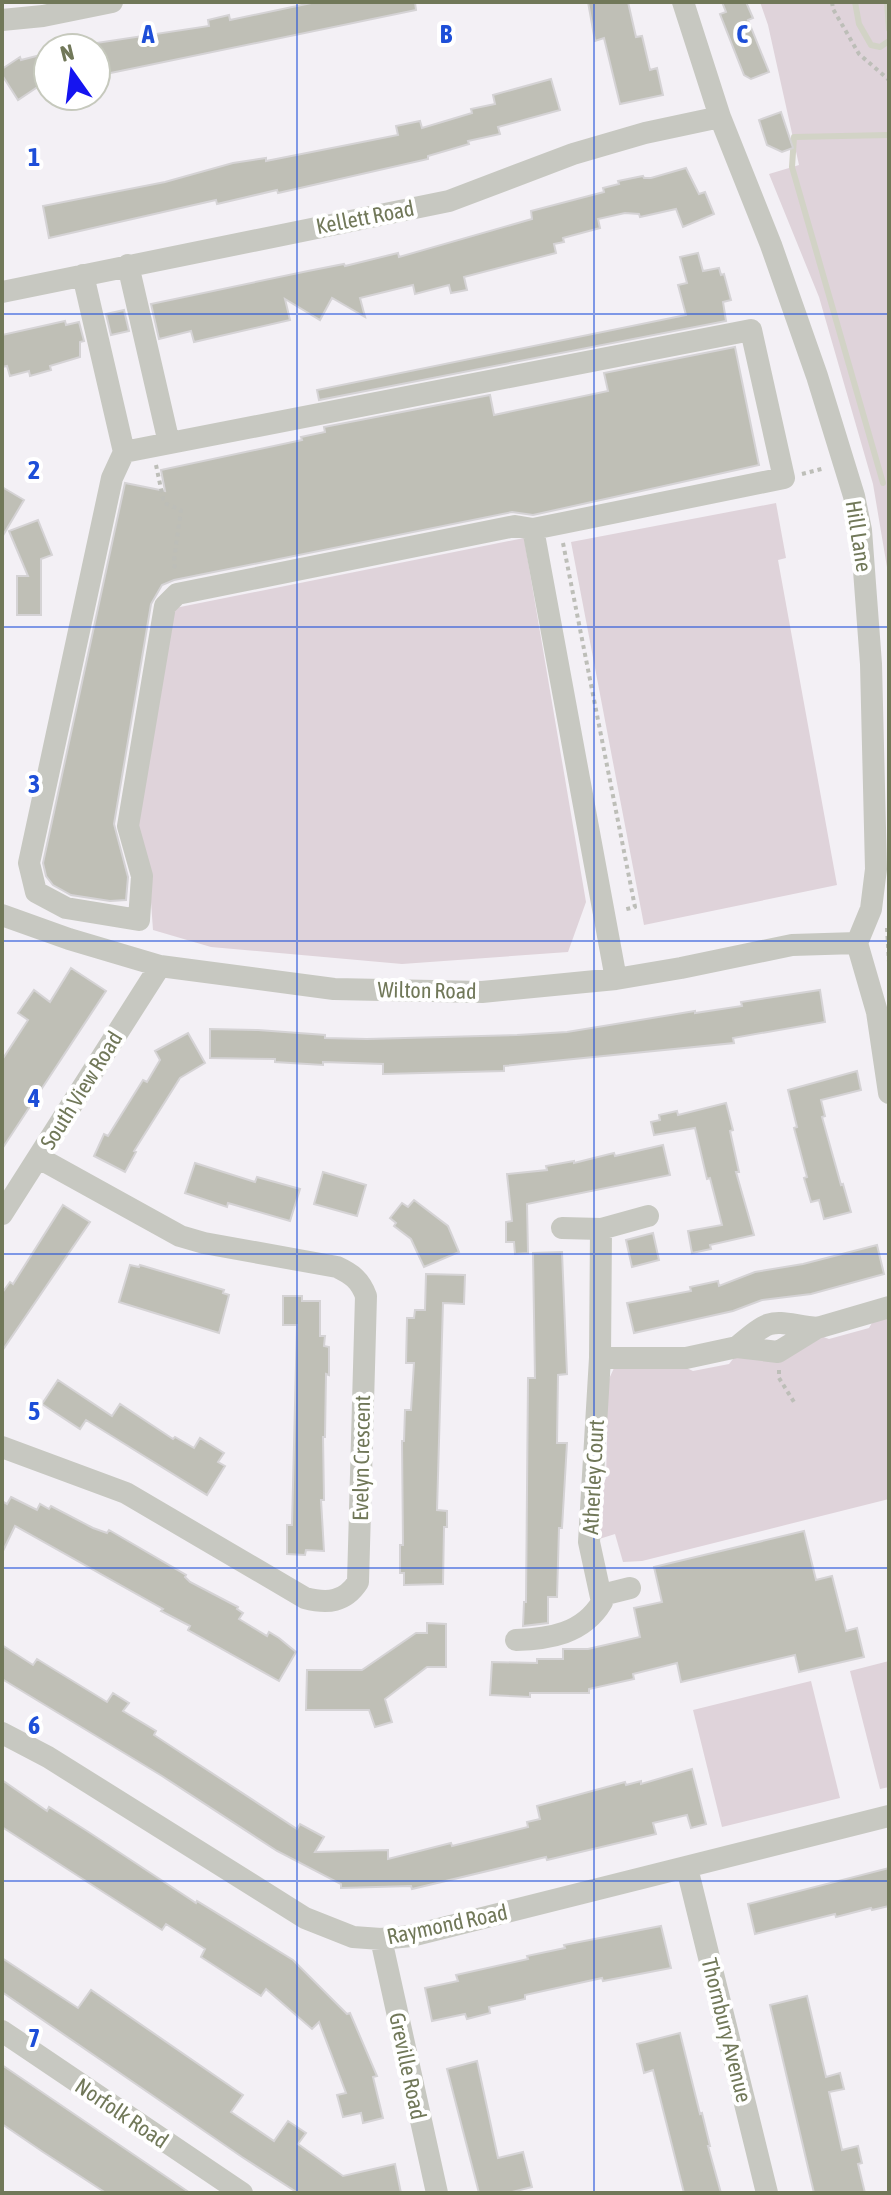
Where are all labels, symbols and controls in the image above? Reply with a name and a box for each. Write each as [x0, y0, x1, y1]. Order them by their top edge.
text: A [141, 19, 155, 49]
text: B [440, 19, 453, 49]
text: C [736, 19, 748, 49]
north arrow [32, 32, 112, 112]
text: N [58, 38, 77, 67]
text: 1 [28, 142, 40, 172]
street label: Kellett Road [314, 195, 416, 239]
text: 2 [28, 455, 40, 485]
street label: Hill Lane [841, 498, 877, 574]
text: 3 [28, 769, 40, 799]
street label: Wilton Road [377, 976, 477, 1004]
street label: South View Road [34, 1026, 128, 1154]
text: 4 [27, 1083, 40, 1113]
street label: Evelyn Crescent [347, 1395, 375, 1521]
text: 5 [28, 1396, 40, 1426]
street label: Atherley Court [577, 1419, 609, 1535]
text: 6 [28, 1710, 40, 1740]
street label: Raymond Road [384, 1899, 510, 1949]
street label: Thornbury Avenue [696, 1955, 758, 2105]
street label: Greville Road [384, 2010, 432, 2122]
text: 7 [28, 2023, 40, 2053]
street label: Norfolk Road [71, 2072, 173, 2154]

